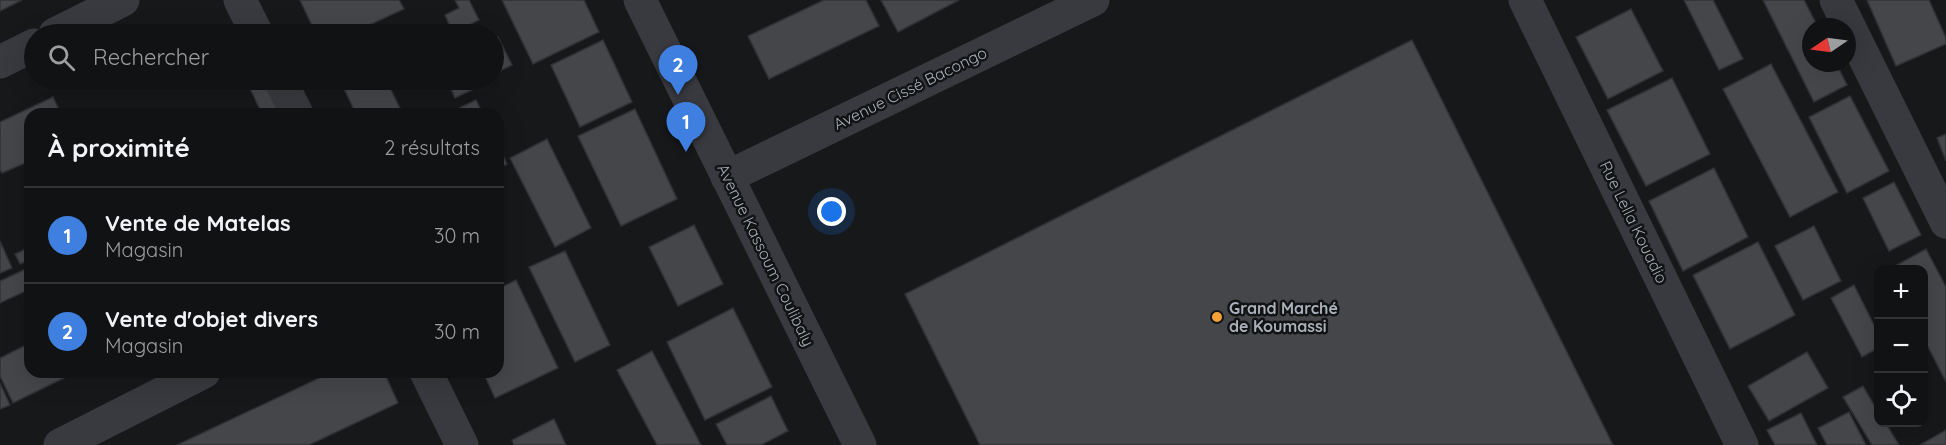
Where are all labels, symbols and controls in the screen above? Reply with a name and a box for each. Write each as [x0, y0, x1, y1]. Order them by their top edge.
north arrow [1802, 18, 1856, 72]
search box [24, 24, 504, 90]
icon: search [45, 41, 78, 74]
street label: Avenue Cissé Bacongo [830, 42, 990, 134]
text: Rechercher [93, 43, 209, 71]
pin: 2 [658, 46, 698, 95]
pin: 1 [666, 102, 706, 152]
text: À proximité [48, 131, 190, 164]
text: 2 résultats [384, 135, 480, 160]
street label: Rue Lella Kouadio [1596, 158, 1672, 286]
street label: Avenue Kassoum Coulibaly [713, 160, 819, 350]
your location [817, 197, 846, 226]
text: Vente de Matelas [105, 209, 291, 237]
text: 1 [64, 223, 71, 248]
text: 30 m [434, 223, 480, 248]
text: Magasin [105, 237, 183, 262]
map controls [1874, 265, 1928, 427]
button: + [1874, 265, 1928, 319]
place label: Grand Marché de Koumassi [1229, 298, 1338, 336]
text: Vente d'objet divers [105, 305, 318, 333]
marker: Grand Marché de Koumassi [1210, 310, 1224, 324]
text: 2 [62, 319, 73, 344]
text: 30 m [434, 319, 480, 344]
button: − [1874, 319, 1928, 373]
text: Magasin [105, 333, 183, 358]
button: locate [1874, 373, 1928, 427]

